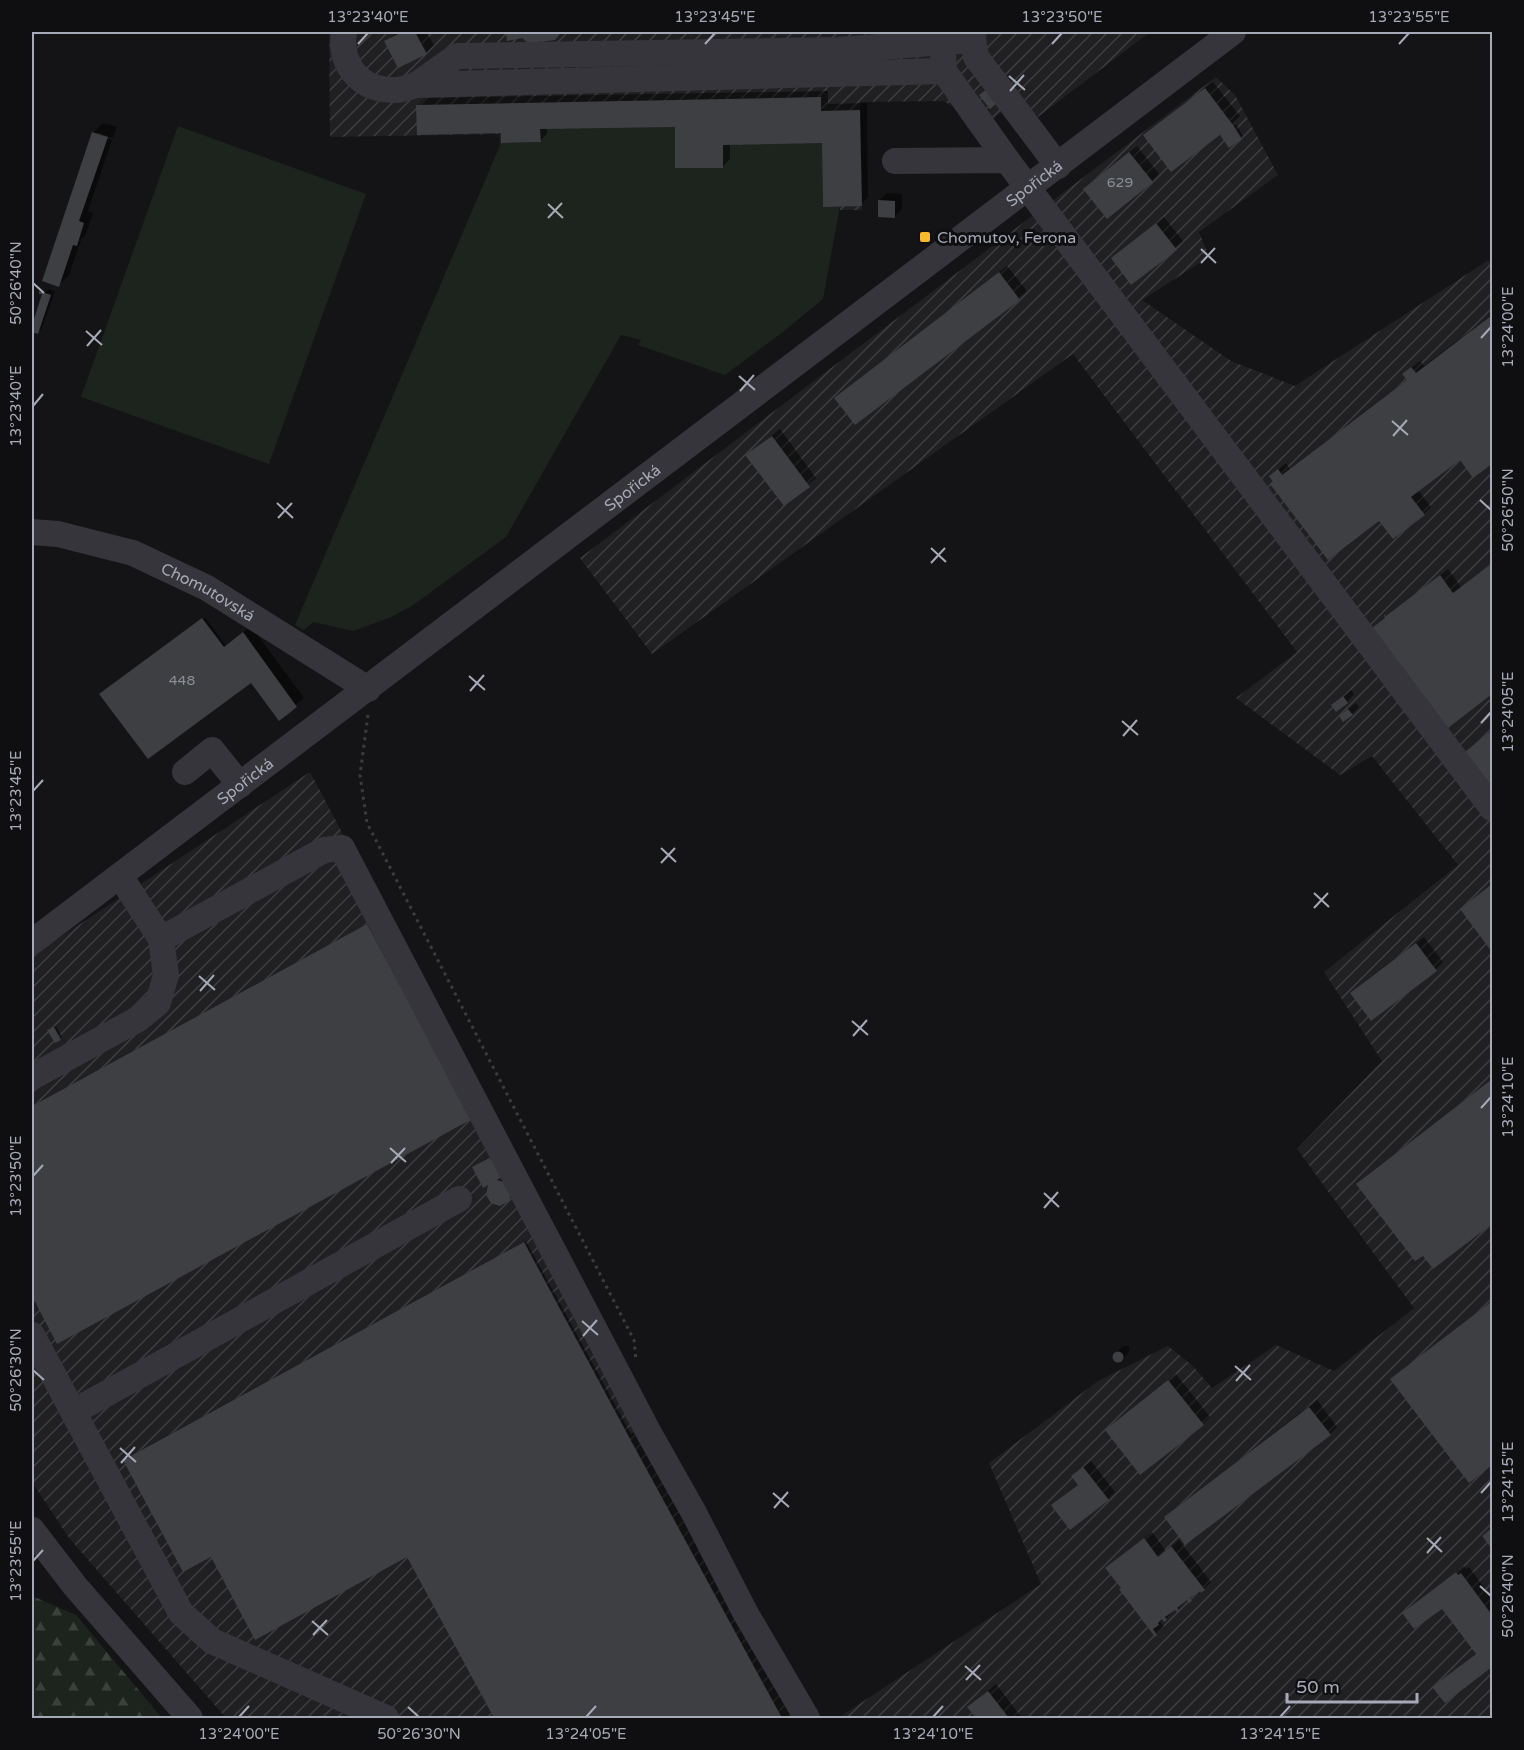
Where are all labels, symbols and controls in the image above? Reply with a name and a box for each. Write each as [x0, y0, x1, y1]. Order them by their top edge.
text: 13°23'40"E [327, 8, 409, 26]
text: 13°23'45"E [674, 8, 756, 26]
text: 13°23'50"E [1021, 8, 1103, 26]
text: 13°23'55"E [1368, 8, 1450, 26]
street label: Spořická [1002, 156, 1067, 212]
house number: 629 [1107, 174, 1133, 191]
place label: Chomutov, Ferona [937, 228, 1076, 248]
marker: Chomutov, Ferona [918, 230, 932, 244]
text: 50°26'40"N [7, 241, 25, 325]
text: 13°24'00"E [1499, 286, 1517, 368]
text: 13°23'40"E [7, 365, 25, 447]
street label: Spořická [601, 460, 665, 516]
text: 50°26'50"N [1499, 468, 1517, 552]
street label: Chomutovská [158, 559, 258, 626]
text: 13°24'05"E [1499, 671, 1517, 753]
house number: 448 [169, 672, 195, 689]
text: 13°23'45"E [7, 750, 25, 832]
street label: Spořická [213, 754, 278, 809]
text: 13°24'10"E [1499, 1056, 1517, 1138]
text: 13°23'50"E [7, 1135, 25, 1217]
text: 50°26'30"N [7, 1328, 25, 1412]
text: 13°24'15"E [1499, 1441, 1517, 1523]
text: 13°23'55"E [7, 1520, 25, 1602]
text: 50°26'40"N [1499, 1554, 1517, 1638]
scale bar [1287, 1666, 1418, 1704]
text: 50 m [1296, 1676, 1340, 1698]
text: 13°24'00"E [198, 1725, 280, 1743]
text: 50°26'30"N [377, 1725, 461, 1743]
text: 13°24'05"E [545, 1725, 627, 1743]
text: 13°24'10"E [892, 1725, 974, 1743]
text: 13°24'15"E [1239, 1725, 1321, 1743]

